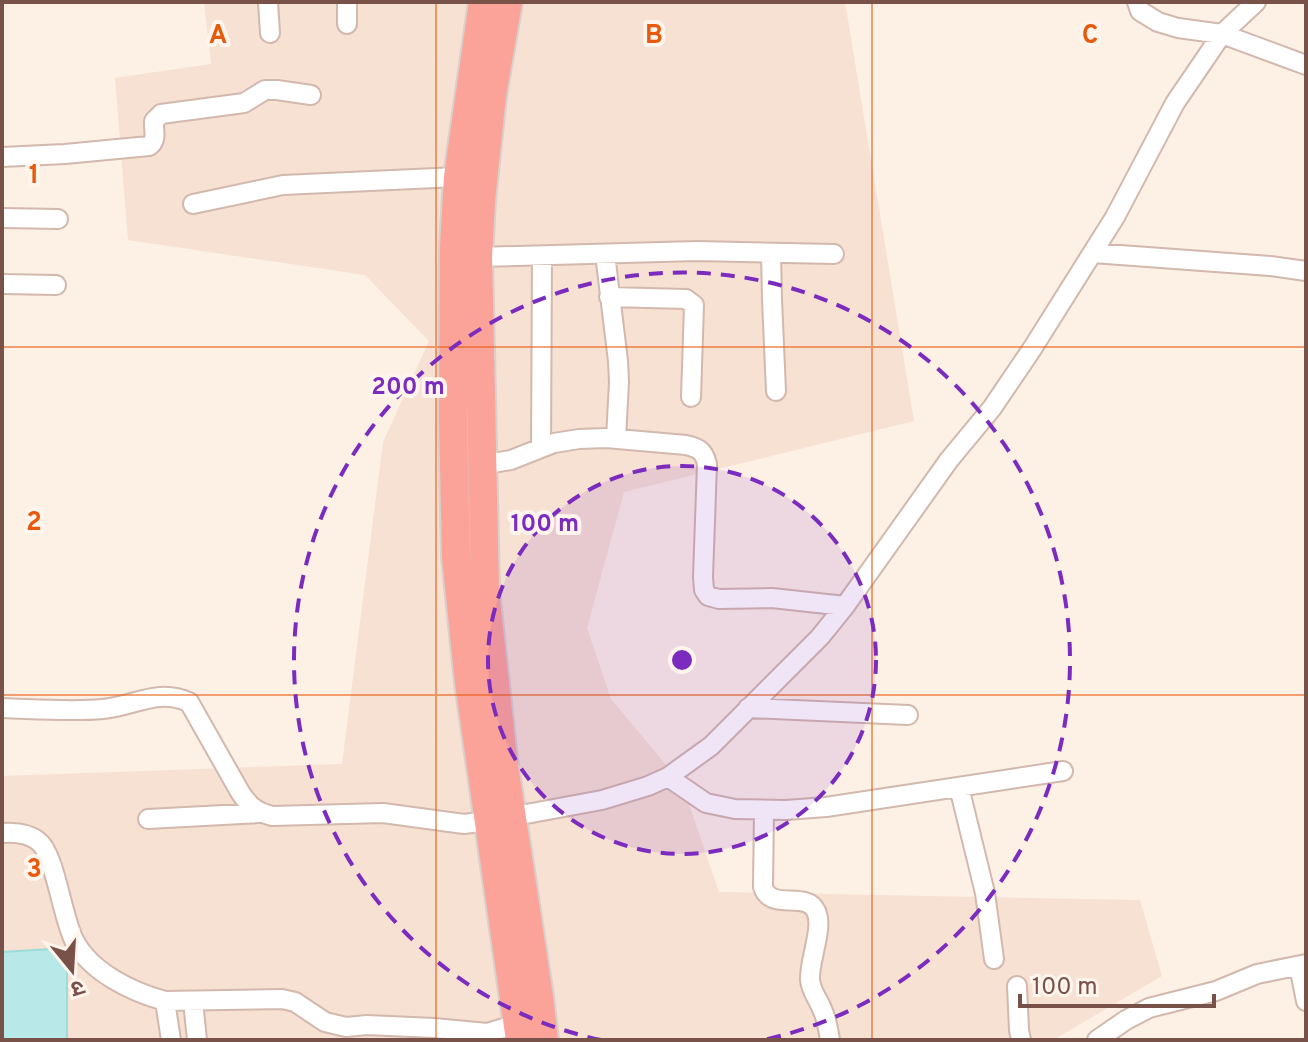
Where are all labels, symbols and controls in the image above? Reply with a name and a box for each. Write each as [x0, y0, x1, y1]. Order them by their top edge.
text: A [209, 20, 227, 53]
text: B [645, 20, 663, 53]
text: C [1082, 20, 1098, 53]
text: 1 [29, 160, 39, 193]
text: 200 m [371, 373, 445, 403]
text: 2 [26, 507, 42, 540]
text: 100 m [511, 510, 579, 540]
centre of rings [668, 646, 696, 674]
text: 3 [26, 854, 42, 887]
north arrow [32, 930, 112, 1010]
scale bar [1020, 958, 1214, 1008]
text: उ [66, 972, 88, 1002]
text: 100 m [1032, 973, 1098, 1003]

